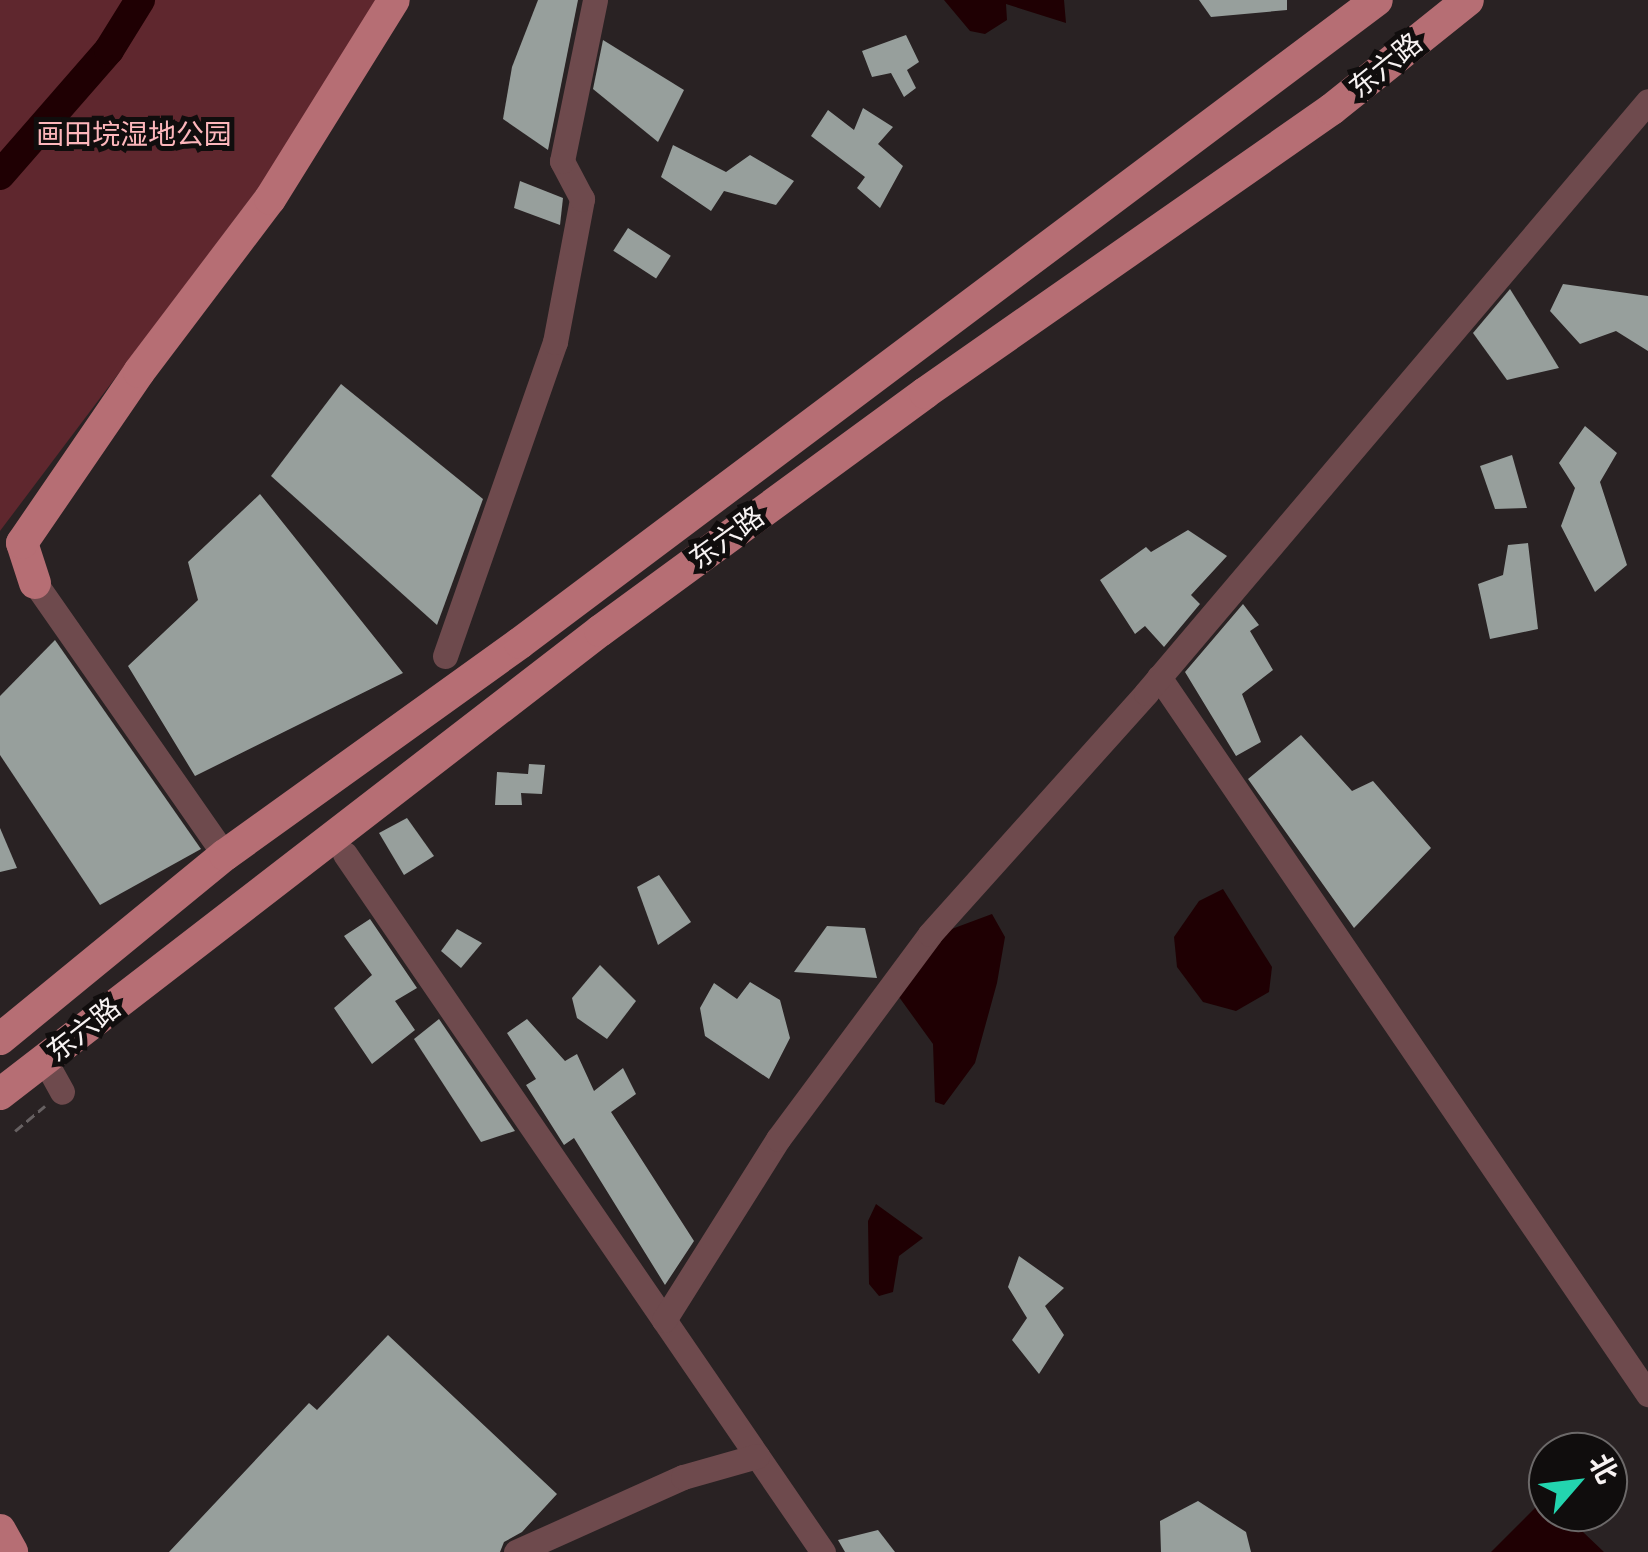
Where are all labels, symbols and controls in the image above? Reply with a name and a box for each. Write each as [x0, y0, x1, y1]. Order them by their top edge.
street label: 东六路 [1343, 27, 1429, 105]
park label: 画田垸湿地公园 [36, 118, 232, 152]
street label: 东六路 [683, 500, 771, 576]
street label: 东六路 [41, 991, 127, 1069]
north arrow [1528, 1432, 1628, 1532]
text: 北 [1582, 1448, 1624, 1489]

